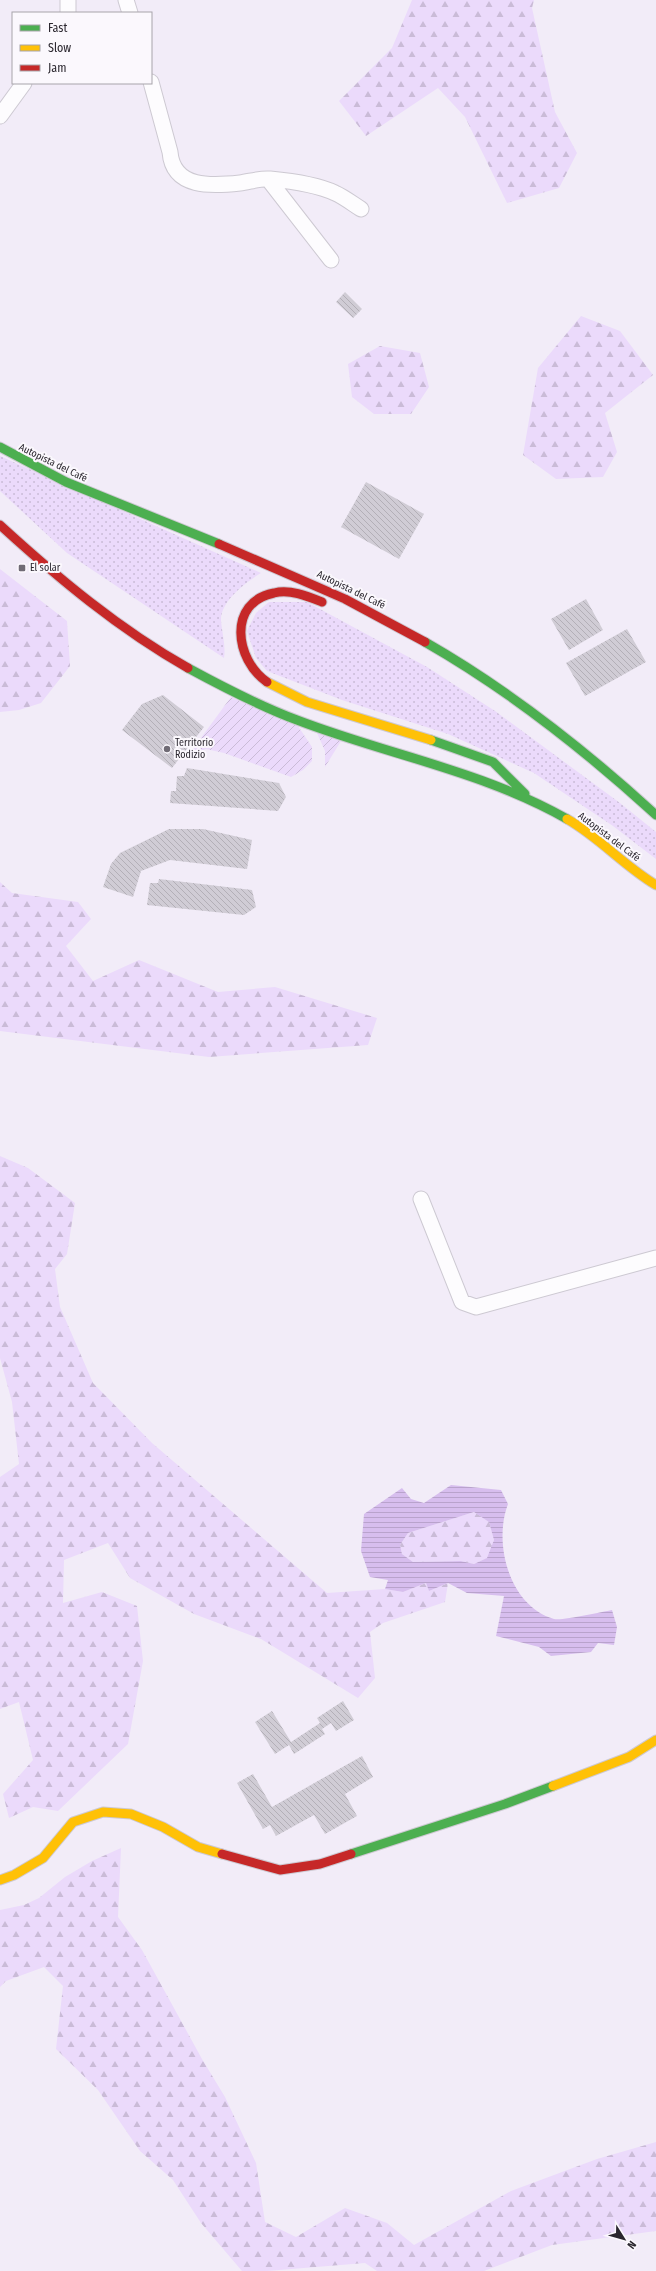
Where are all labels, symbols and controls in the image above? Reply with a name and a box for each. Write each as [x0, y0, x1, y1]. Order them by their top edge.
legend [12, 12, 152, 84]
text: Fast [48, 21, 67, 35]
text: Slow [48, 41, 71, 55]
text: Jam [48, 61, 66, 75]
street label: Autopista del Café [17, 441, 89, 485]
place label: El solar [30, 562, 61, 574]
marker: El solar [17, 563, 27, 573]
street label: Autopista del Café [315, 568, 387, 612]
place label: Territorio Rodizio [175, 737, 213, 761]
marker: Territorio Rodizio [162, 744, 172, 754]
street label: Autopista del Café [576, 810, 642, 864]
north arrow [604, 2219, 644, 2259]
text: N [624, 2238, 639, 2251]

